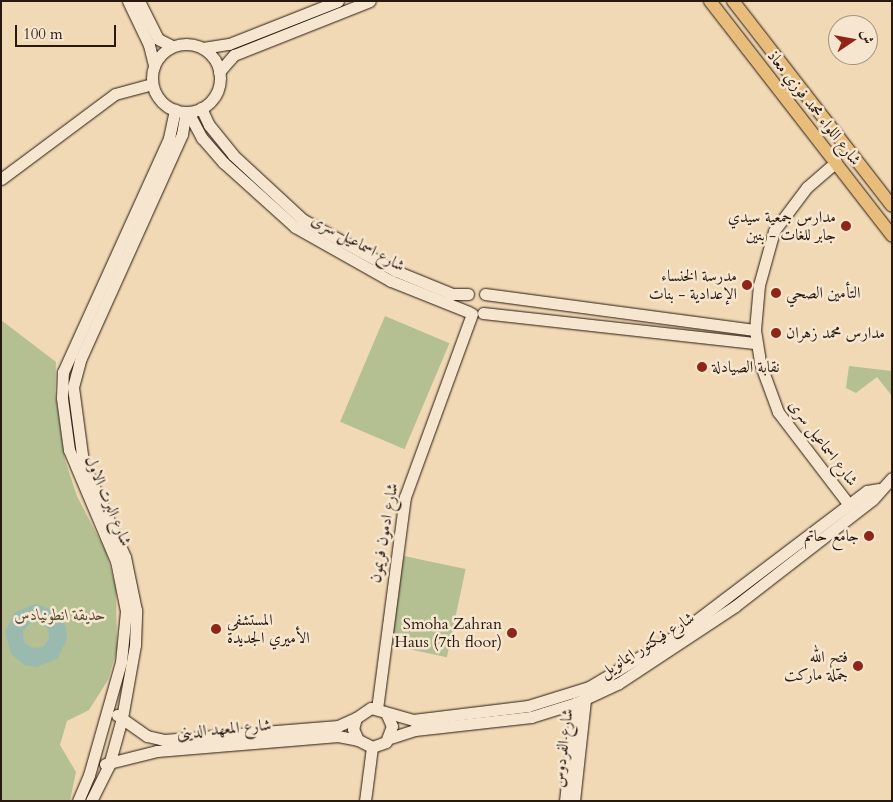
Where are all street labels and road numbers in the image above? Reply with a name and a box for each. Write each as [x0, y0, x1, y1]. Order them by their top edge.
street label: شارع اللواء محمد فوزي معاذ [763, 47, 865, 169]
street label: شارع اسماعيل سرى [308, 210, 408, 276]
street label: شارع اسماعيل سرى [784, 396, 862, 490]
street label: شارع البرت الاول [80, 453, 136, 549]
street label: شارع ادمون فريمون [366, 482, 402, 584]
street label: شارع فيكتور ايمانويل [596, 608, 698, 682]
street label: شارع الفردوس [549, 707, 577, 789]
street label: شارع المعهد الدينى [176, 715, 272, 743]

